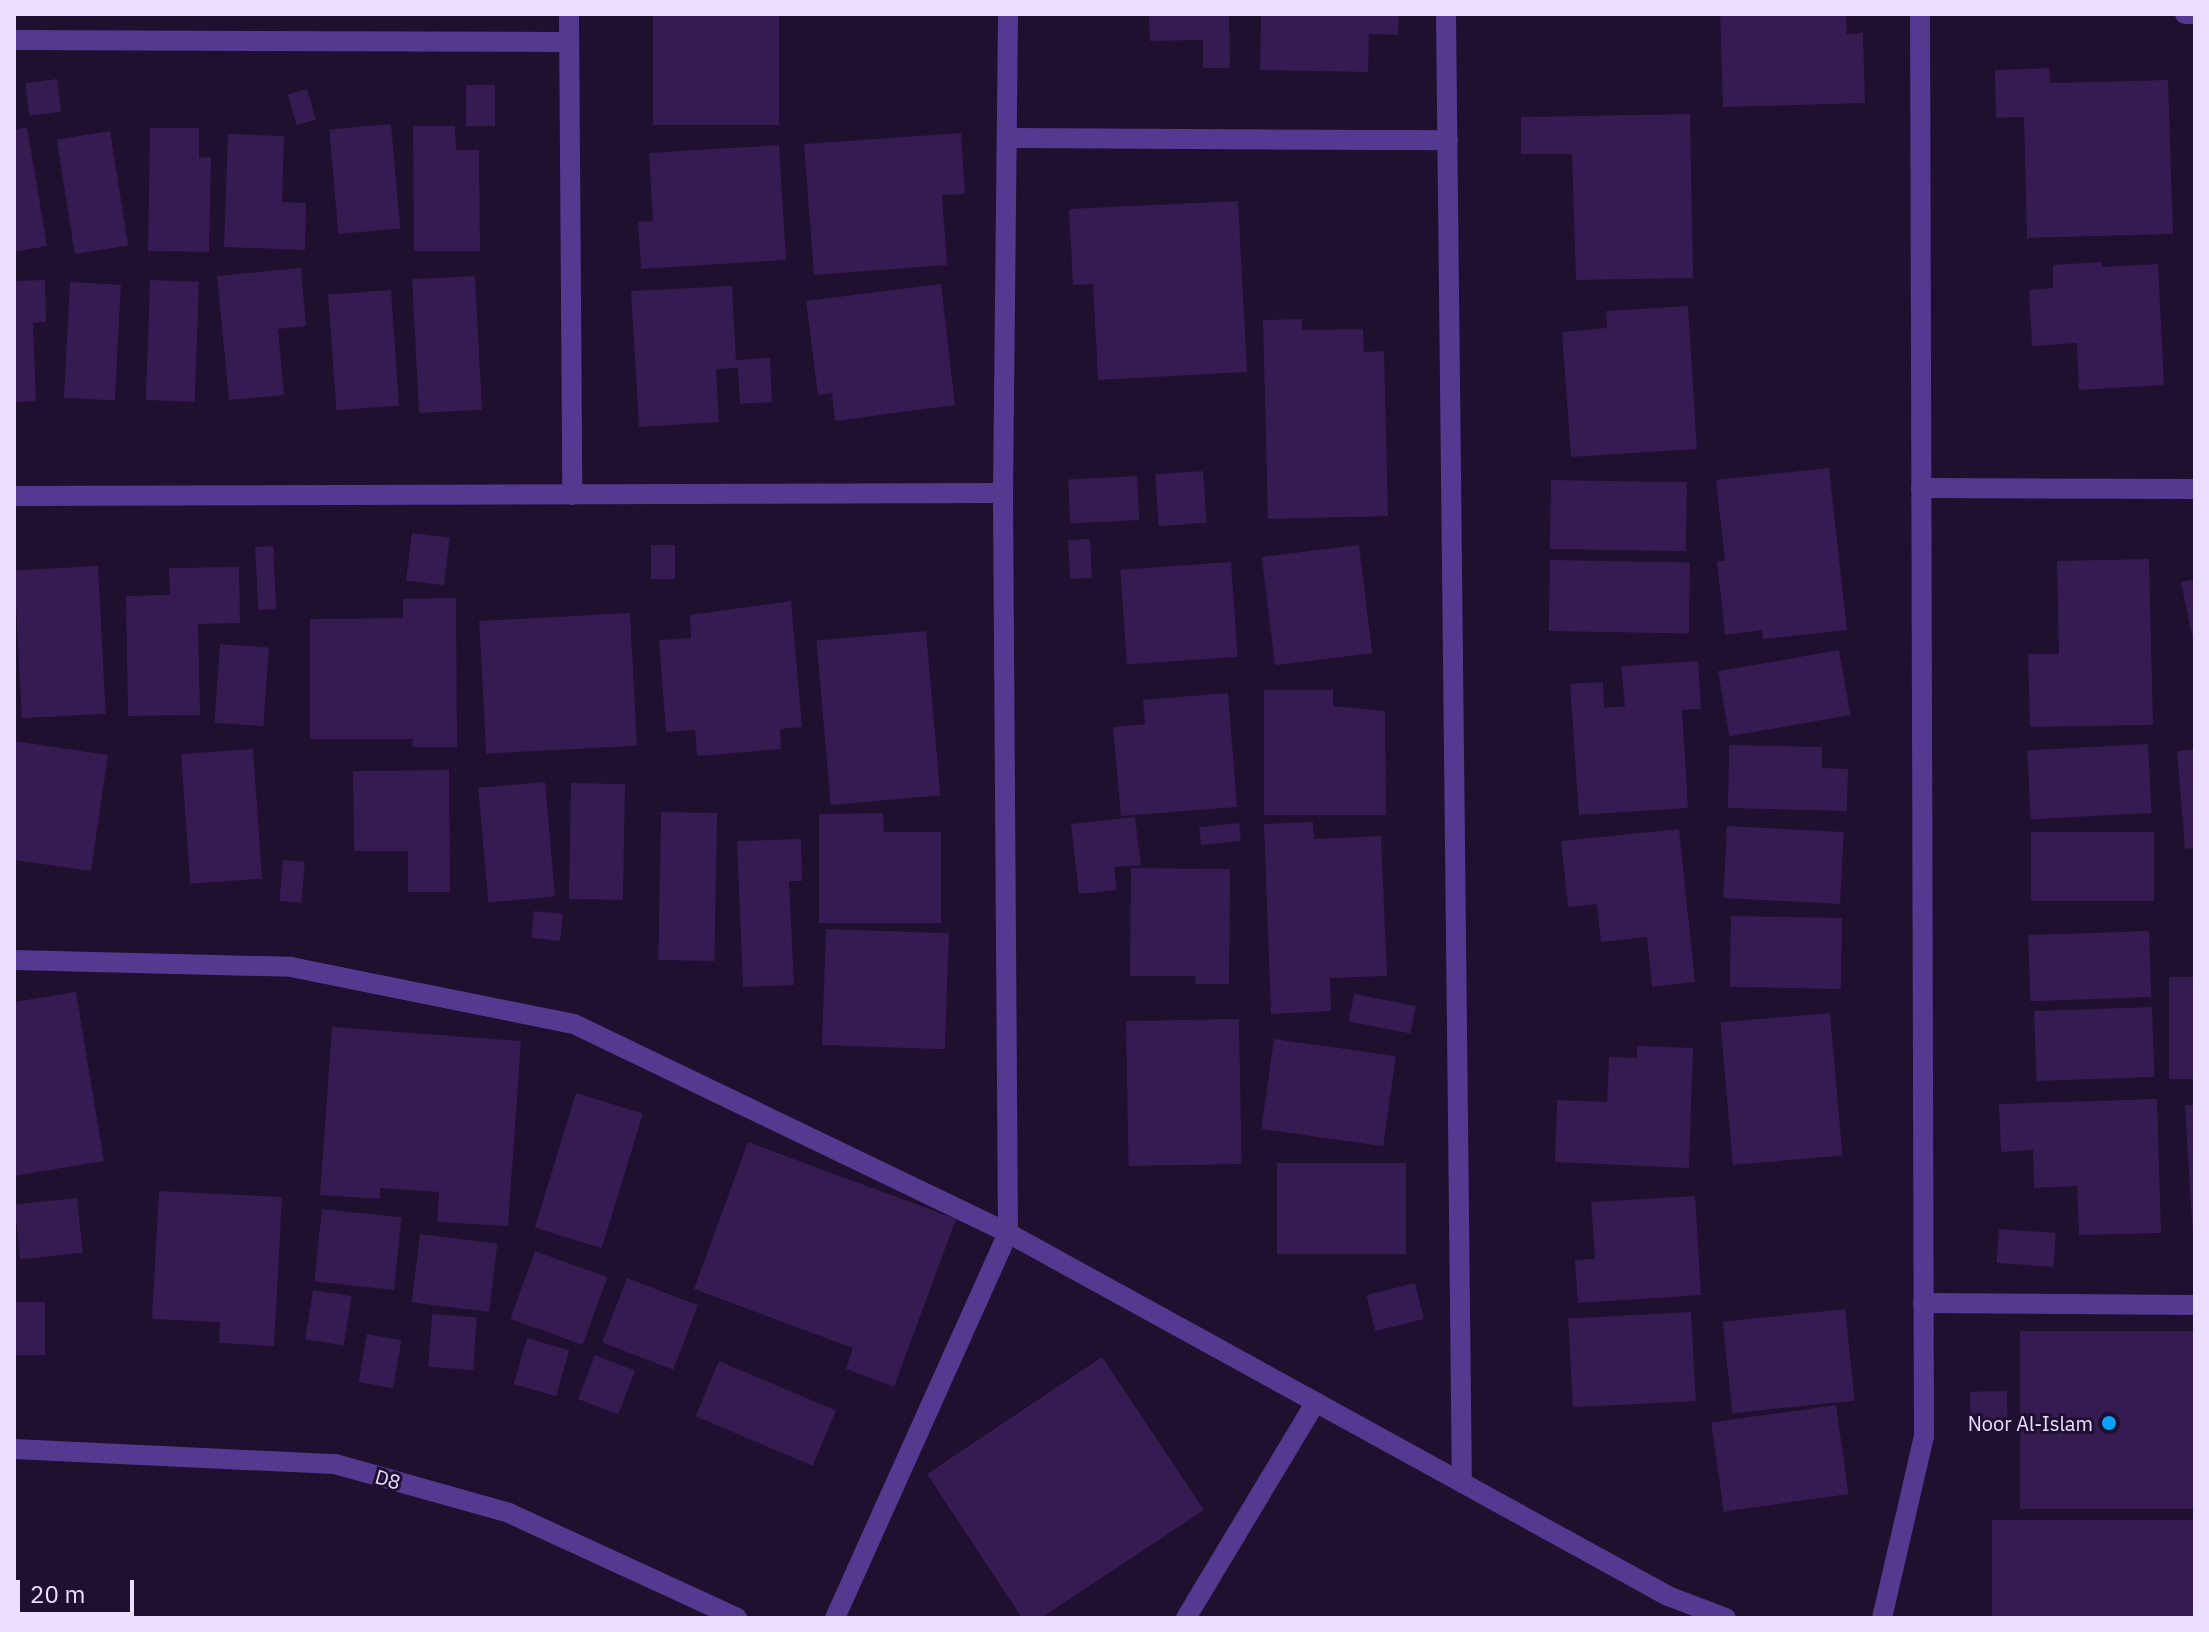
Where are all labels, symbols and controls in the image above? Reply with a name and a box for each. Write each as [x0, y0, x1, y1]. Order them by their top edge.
place label: Noor Al-Islam [1968, 1411, 2093, 1435]
marker: Noor Al-Islam [2100, 1414, 2118, 1432]
street label: D8 [372, 1464, 404, 1494]
scale bar [20, 1564, 138, 1614]
text: 20 m [30, 1578, 85, 1610]

